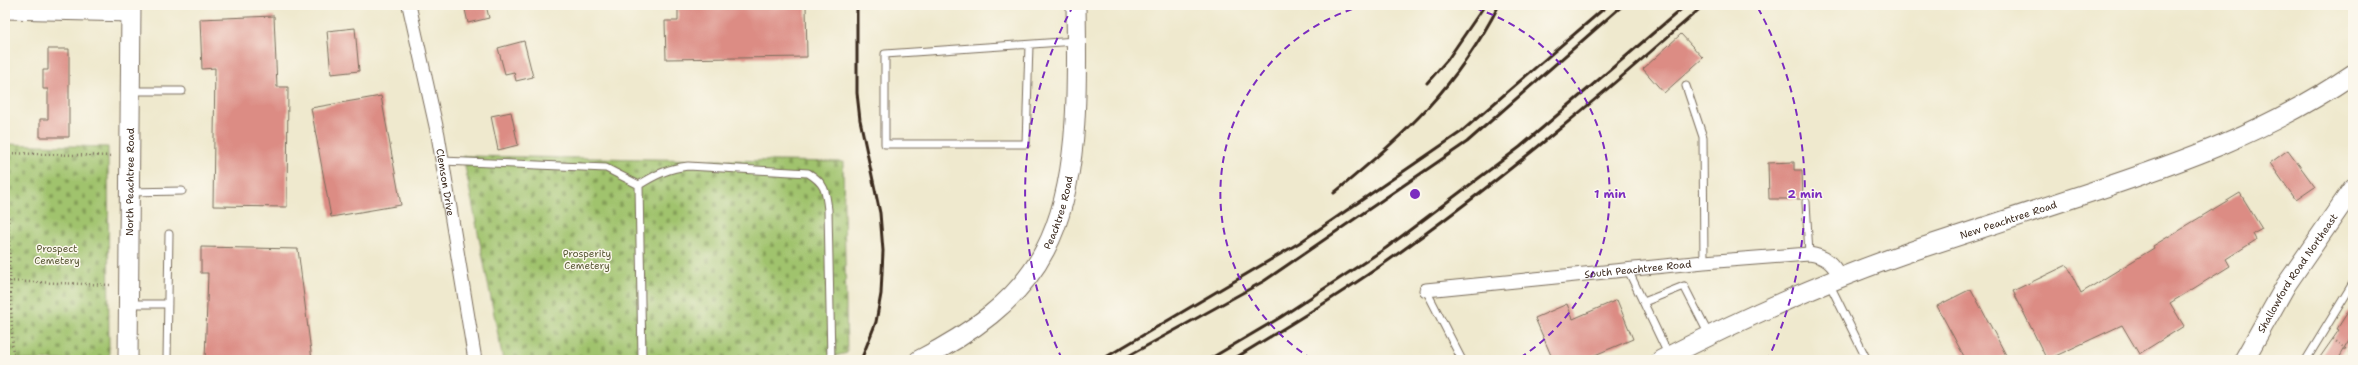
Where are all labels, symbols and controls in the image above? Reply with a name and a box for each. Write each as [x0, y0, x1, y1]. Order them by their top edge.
street label: North Peachtree Road [123, 127, 137, 236]
street label: Clemson Drive [433, 148, 457, 217]
street label: Peachtree Road [1040, 174, 1076, 252]
text: 1 min [1594, 186, 1626, 202]
text: 2 min [1788, 186, 1823, 202]
centre of rings [1408, 187, 1422, 201]
street label: New Peachtree Road [1958, 198, 2059, 242]
street label: Shallowford Road Northeast [2255, 211, 2341, 335]
park label: Prospect Cemetery [34, 242, 80, 267]
park label: Prosperity Cemetery [563, 247, 612, 272]
street label: South Peachtree Road [1584, 257, 1693, 281]

